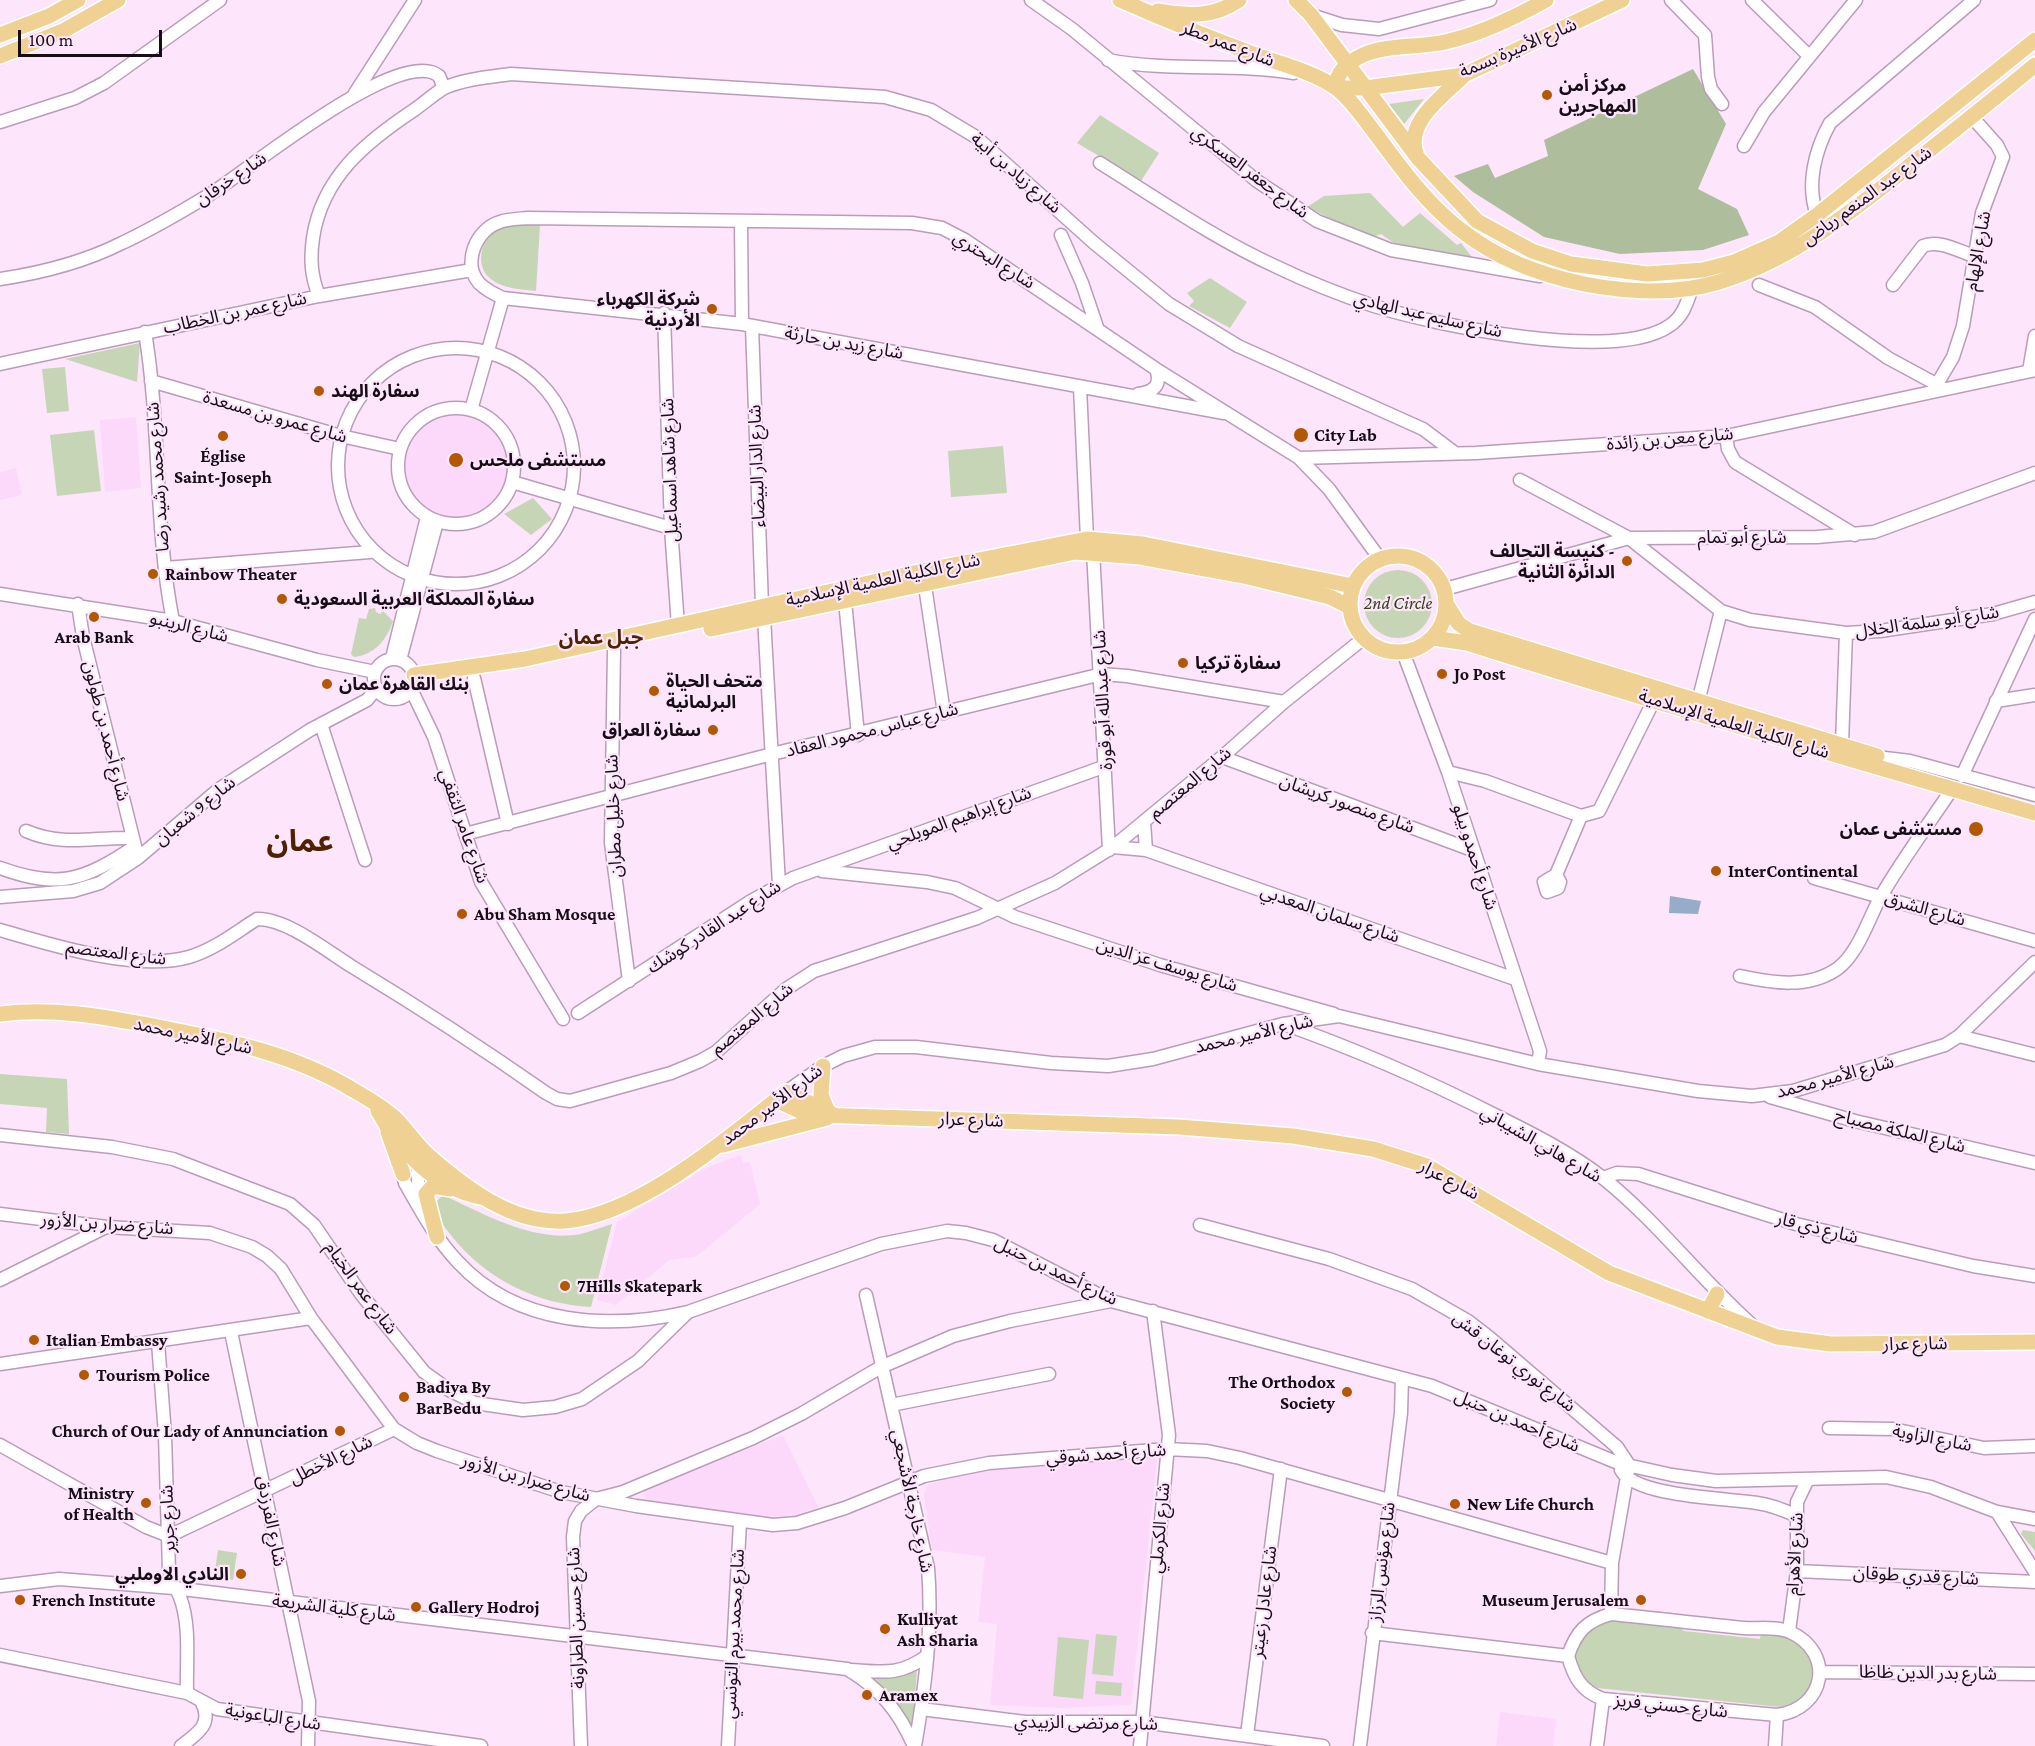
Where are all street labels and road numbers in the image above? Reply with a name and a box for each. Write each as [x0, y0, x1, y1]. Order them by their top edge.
street label: شارع الأميرة بسمة [1456, 13, 1580, 83]
street label: شارع عمر مطر [1178, 16, 1278, 72]
street label: شارع جعفر العسكري [1187, 121, 1313, 223]
street label: شارع زياد بن أبية [966, 128, 1066, 218]
street label: شارع عبد المنعم رياض [1798, 142, 1936, 250]
street label: شارع خرفان [191, 147, 271, 211]
street label: شارع الإلهام [1960, 209, 1996, 293]
street label: شارع البحتري [949, 226, 1039, 294]
street label: شارع عمر بن الخطاب [161, 287, 309, 339]
street label: شارع سليم عبد الهادي [1352, 287, 1504, 343]
street label: شارع زيد بن حارثة [783, 322, 905, 364]
street label: شارع عمرو بن مسعدة [200, 386, 350, 448]
street label: شارع شاهد اسماعيل [657, 398, 683, 542]
street label: شارع محمد رشيد رضا [142, 401, 174, 553]
street label: شارع الدار البيضاء [744, 404, 770, 528]
street label: شارع معن بن زائدة [1606, 423, 1734, 455]
street label: شارع أبو تمام [1697, 526, 1787, 548]
street label: شارع الكلية العلمية الإسلامية [784, 549, 982, 611]
street label: شارع أبو سلمة الخلال [1854, 601, 2000, 643]
street label: شارع الرينبو [147, 607, 231, 647]
street label: شارع عبدالله أبو قورة [1089, 629, 1117, 771]
street label: شارع أحمد بن طولون [78, 658, 134, 804]
street label: شارع الكلية العلمية الإسلامية [1636, 685, 1832, 763]
street label: شارع عباس محمود العقاد [784, 698, 960, 762]
street label: شارع المعتصم [1144, 742, 1236, 824]
street label: شارع خليل مطران [601, 754, 627, 878]
street label: شارع عامر الثقفي [434, 766, 494, 886]
street label: شارع منصور كريشان [1277, 770, 1417, 838]
street label: شارع 9 شعبان [150, 772, 240, 850]
street label: شارع إبراهيم المويلحي [884, 782, 1034, 854]
street label: شارع أحمدو بيلو [1448, 801, 1502, 913]
street label: شارع عبد القادر كوشك [643, 876, 785, 978]
street label: شارع سلمان المعدبي [1258, 880, 1402, 948]
street label: شارع الشرق [1882, 887, 1968, 931]
street label: شارع يوسف عز الدين [1094, 933, 1240, 997]
street label: شارع المعتصم [65, 936, 167, 970]
street label: شارع المعتصم [706, 978, 798, 1060]
street label: شارع الأمير محمد [1193, 1010, 1315, 1058]
street label: شارع الأمير محمد [132, 1013, 254, 1059]
street label: شارع الأمير محمد [1774, 1051, 1896, 1103]
street label: شارع الأمير محمد [717, 1060, 827, 1150]
street label: شارع هاني الشيباني [1477, 1101, 1605, 1187]
street label: شارع الملكة مصباح [1832, 1104, 1968, 1158]
street label: شارع عرار [938, 1108, 1004, 1132]
street label: شارع عرار [1415, 1155, 1483, 1205]
street label: شارع ذي قار [1774, 1207, 1860, 1249]
street label: شارع ضرار بن الأزور [40, 1209, 174, 1239]
street label: شارع أحمد بن حنبل [991, 1232, 1121, 1310]
street label: شارع عمر الخيام [320, 1237, 402, 1339]
street label: شارع نوري توغان قش [1448, 1307, 1580, 1417]
street label: شارع عرار [1882, 1333, 1948, 1355]
street label: شارع أحمد بن حنبل [1451, 1385, 1583, 1457]
street label: شارع الزاوية [1890, 1420, 1974, 1456]
street label: شارع خارجة الأشجعي [886, 1427, 938, 1575]
street label: شارع الأخطل [286, 1431, 376, 1489]
street label: شارع أحمد شوقي [1045, 1439, 1167, 1469]
street label: شارع ضرار بن الأزور [459, 1449, 593, 1507]
street label: شارع الفرزدق [252, 1474, 290, 1568]
street label: شارع الكرملي [1145, 1482, 1175, 1574]
street label: شارع جرير [156, 1485, 180, 1553]
street label: شارع مؤنس الرزاز [1364, 1501, 1400, 1623]
street label: شارع الأهرام [1782, 1512, 1808, 1596]
street label: شارع عادل زعيتر [1246, 1545, 1282, 1659]
street label: شارع حسين الطراونة [563, 1547, 589, 1689]
street label: شارع محمد بيرم التونسي [719, 1548, 749, 1720]
street label: شارع قدري طوقان [1853, 1562, 1979, 1590]
street label: شارع كلية الشريعة [271, 1590, 397, 1626]
street label: شارع بدر الدين ظاظا [1859, 1661, 1997, 1685]
street label: شارع حسني فريز [1613, 1689, 1729, 1723]
street label: شارع الباعونية [224, 1699, 322, 1735]
street label: شارع مرتضى الزبيدي [1014, 1711, 1158, 1735]

